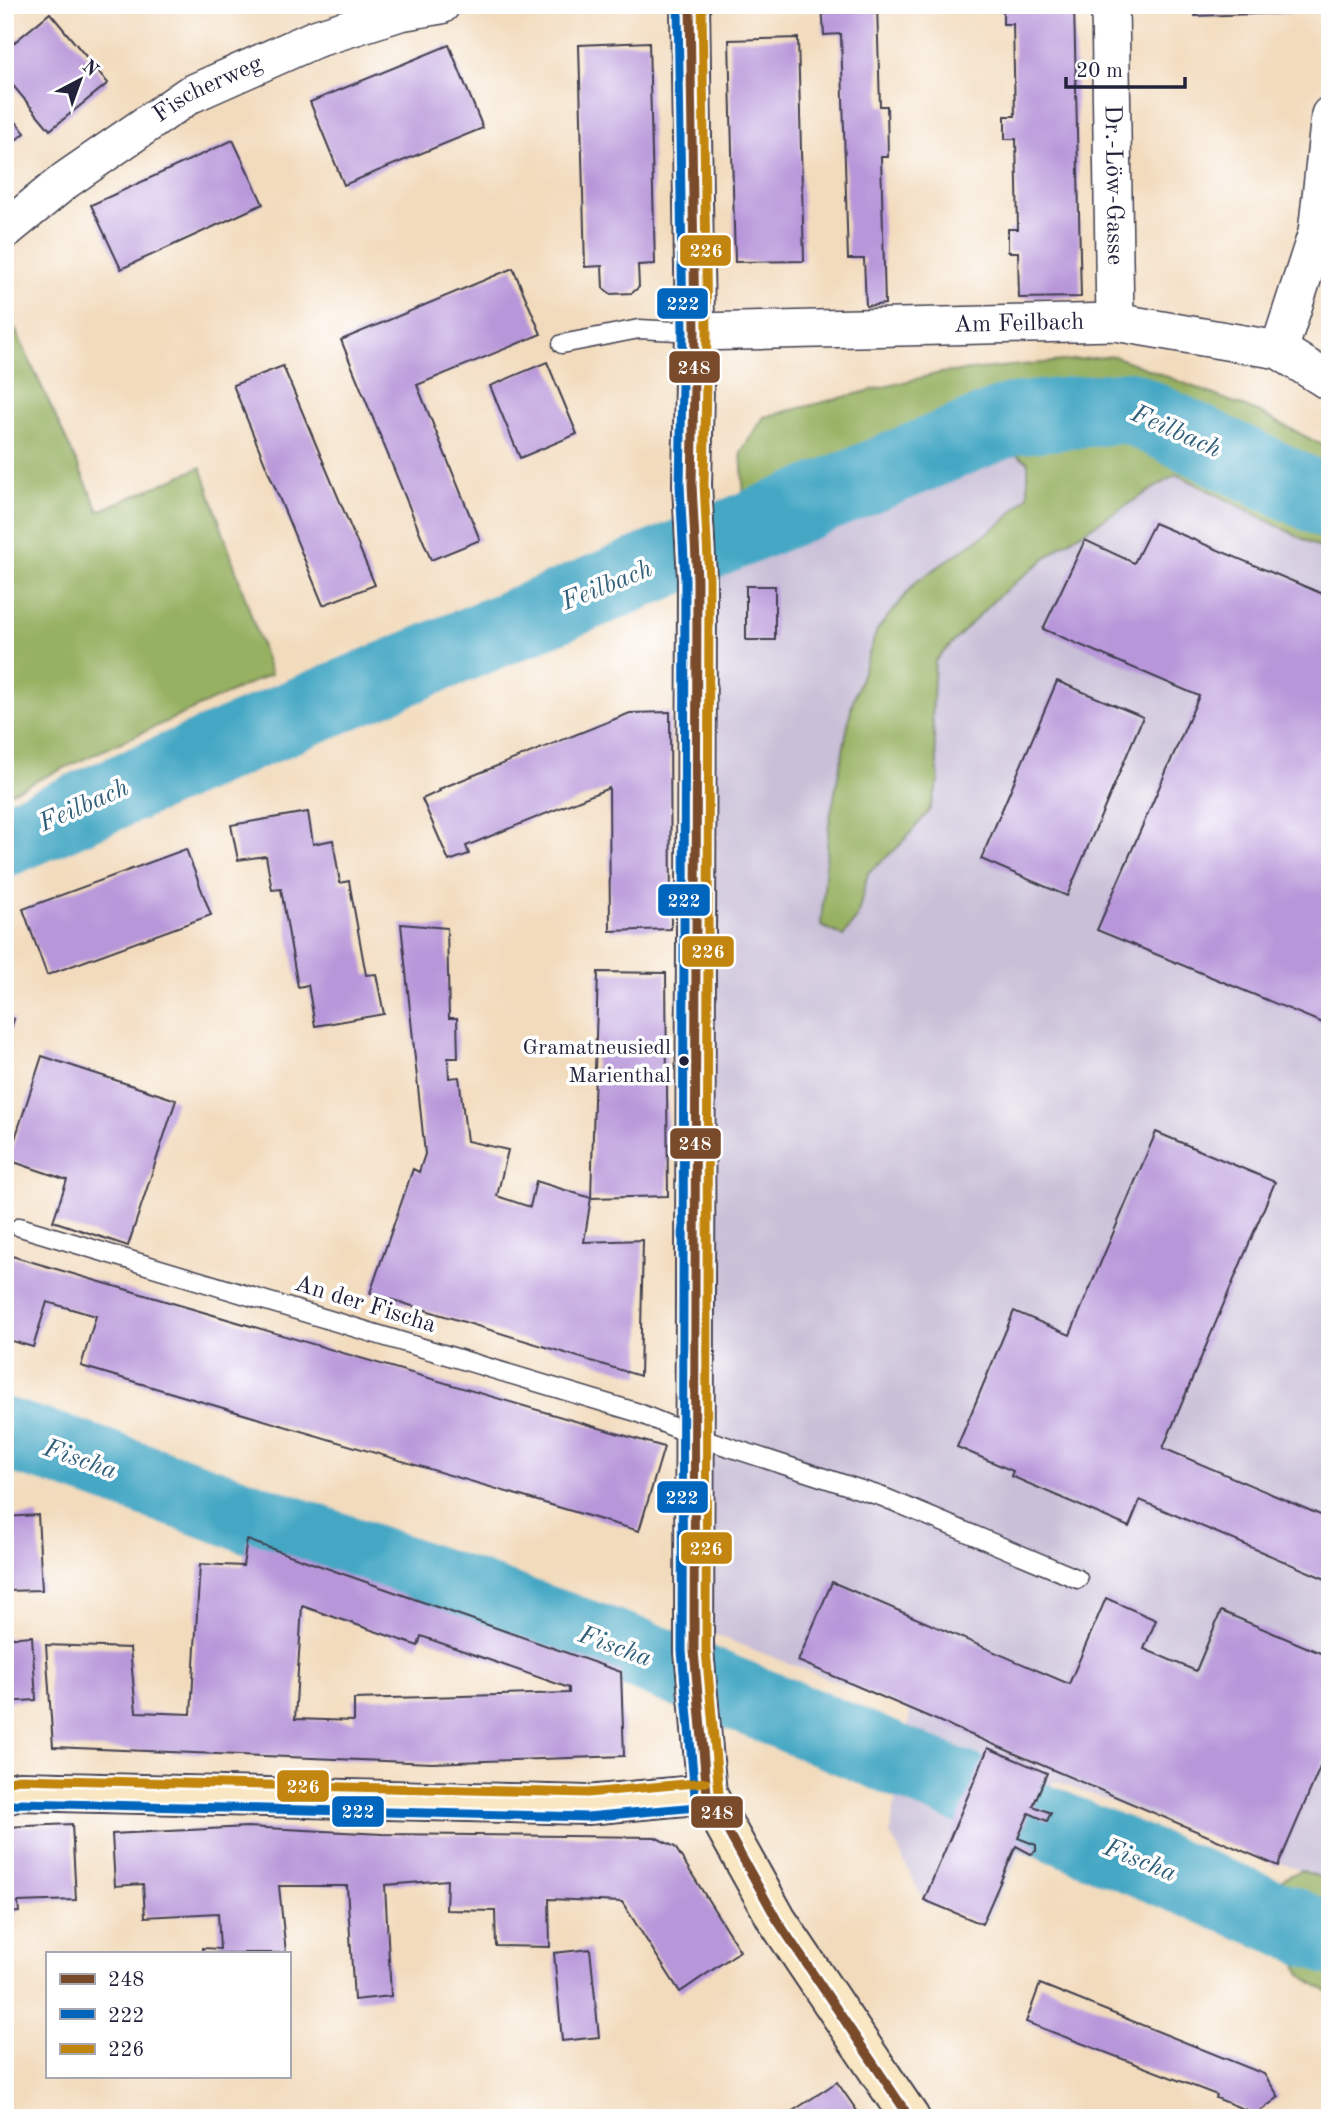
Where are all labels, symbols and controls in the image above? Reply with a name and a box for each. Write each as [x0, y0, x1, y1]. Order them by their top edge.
north arrow [46, 46, 116, 116]
scale bar [1066, 46, 1184, 90]
street label: Fischerweg [149, 52, 266, 128]
text: N [78, 57, 102, 81]
text: 20 m [1076, 61, 1123, 82]
street label: Dr.-Löw-Gasse [1100, 105, 1126, 265]
line badge: 226 [679, 234, 732, 267]
text: 226 [689, 243, 723, 262]
line badge: 222 [656, 287, 709, 320]
text: 222 [666, 296, 700, 315]
street label: Am Feilbach [953, 311, 1084, 338]
line badge: 248 [668, 350, 721, 384]
text: 248 [677, 360, 711, 379]
water label: Feilbach [1126, 400, 1225, 463]
water label: Feilbach [557, 556, 656, 616]
water label: Feilbach [34, 775, 133, 838]
line badge: 222 [657, 883, 711, 917]
text: 222 [667, 893, 701, 912]
line badge: 226 [681, 935, 735, 968]
text: 226 [691, 944, 725, 963]
place label: Gramatneusiedl Marienthal [522, 1037, 671, 1087]
marker: Gramatneusiedl Marienthal [677, 1054, 691, 1068]
line badge: 248 [669, 1127, 722, 1160]
text: 248 [678, 1136, 712, 1155]
street label: An der Fischa [291, 1272, 439, 1338]
water label: Fischa [39, 1435, 120, 1485]
line badge: 222 [656, 1480, 709, 1514]
text: 222 [665, 1490, 699, 1509]
line badge: 226 [680, 1531, 733, 1565]
text: 226 [689, 1541, 723, 1560]
water label: Fischa [574, 1622, 655, 1672]
line badge: 226 [276, 1769, 330, 1803]
text: 226 [286, 1779, 320, 1798]
line badge: 222 [331, 1795, 385, 1828]
line badge: 248 [690, 1795, 744, 1829]
text: 222 [341, 1804, 375, 1823]
text: 248 [700, 1805, 734, 1824]
water label: Fischa [1099, 1834, 1180, 1887]
legend [46, 1952, 290, 2078]
text: 248 [108, 1970, 145, 1991]
text: 222 [108, 2006, 145, 2027]
text: 226 [108, 2040, 145, 2061]

